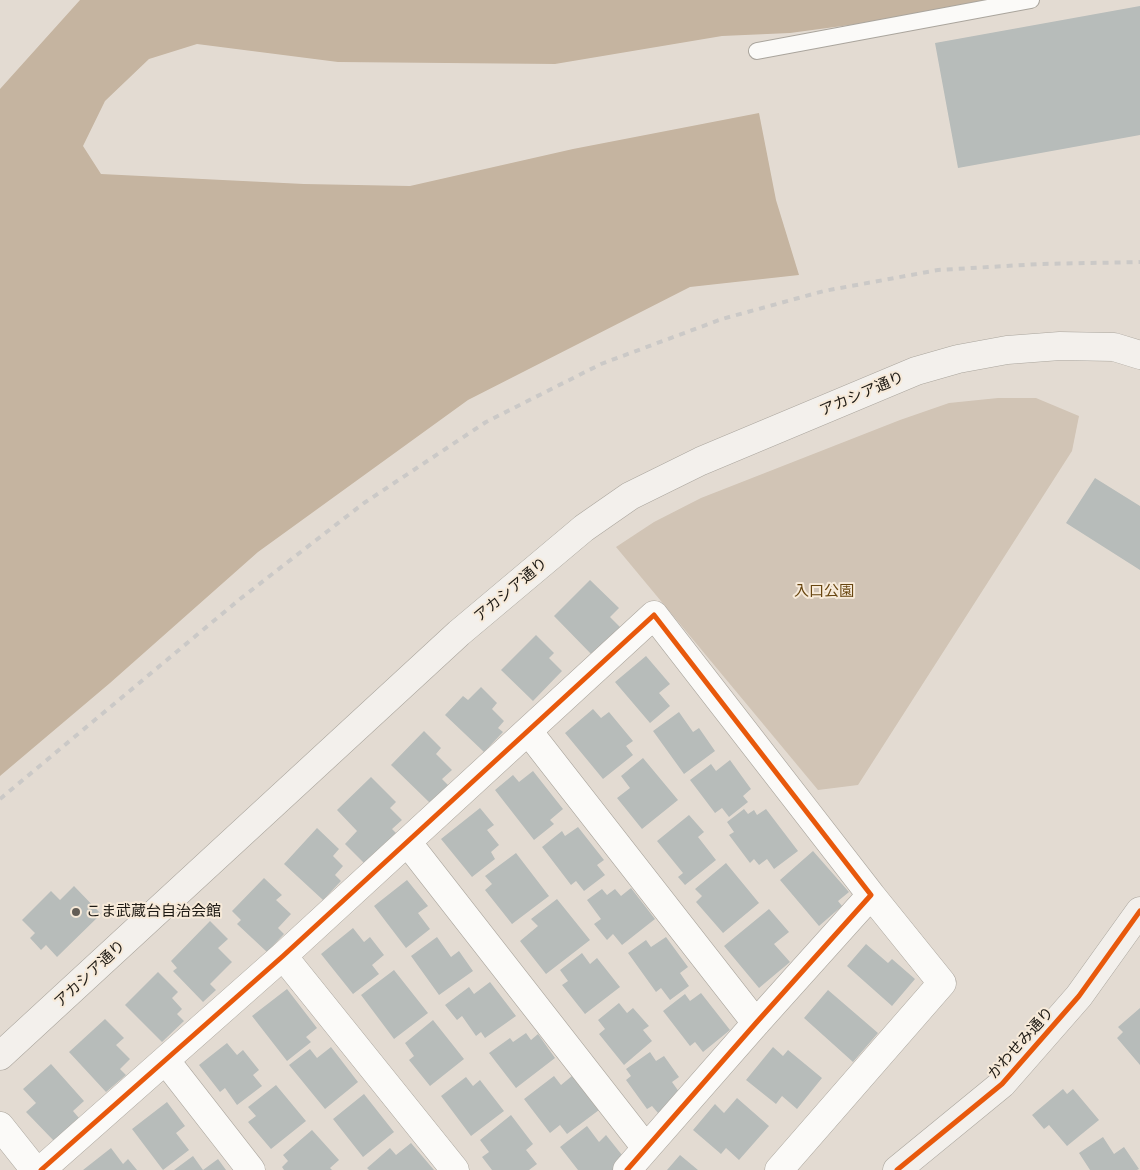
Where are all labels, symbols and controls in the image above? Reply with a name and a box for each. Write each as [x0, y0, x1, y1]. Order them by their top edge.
street label: アカシア通り [817, 368, 907, 420]
street label: アカシア通り [471, 554, 551, 626]
park label: 入口公園 [794, 583, 854, 601]
place label: こま武蔵台自治会館 [86, 903, 221, 921]
marker: こま武蔵台自治会館 [70, 906, 82, 918]
street label: アカシア通り [51, 937, 129, 1011]
street label: かわせみ通り [984, 1004, 1058, 1082]

